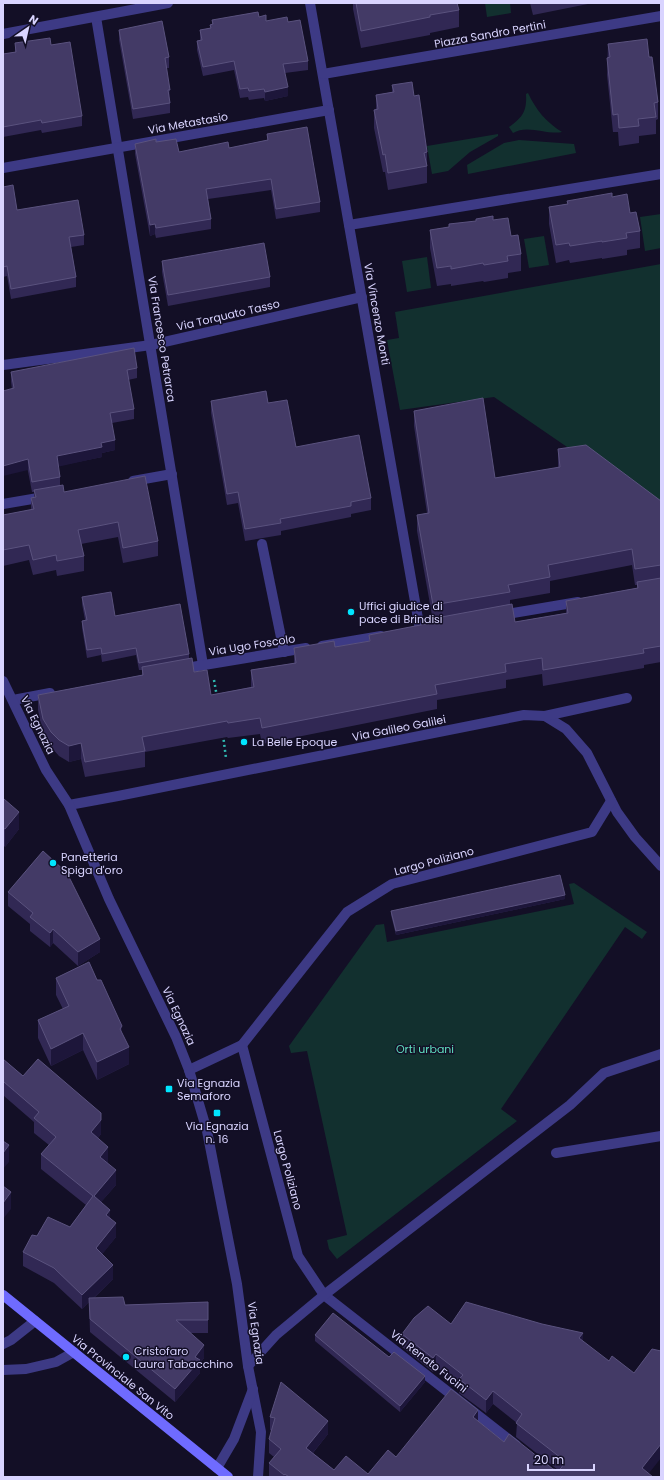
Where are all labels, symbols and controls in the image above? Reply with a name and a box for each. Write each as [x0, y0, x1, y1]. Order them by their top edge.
north arrow [8, 8, 48, 48]
text: N [26, 11, 41, 29]
street label: Piazza Sandro Pertini [433, 16, 547, 52]
street label: Via Metastasio [147, 108, 229, 138]
street label: Via Vincenzo Monti [360, 262, 394, 367]
street label: Via Francesco Petrarca [144, 275, 180, 403]
street label: Via Torquato Tasso [175, 295, 281, 335]
place label: Uffici giudice di pace di Brindisi [359, 598, 443, 627]
marker: Uffici giudice di pace di Brindisi [346, 607, 356, 617]
street label: Via Ugo Foscolo [208, 630, 296, 660]
street label: Via Egnazia [17, 693, 59, 757]
street label: Via Galileo Galilei [351, 711, 447, 745]
place label: La Belle Epoque [252, 734, 337, 750]
marker: La Belle Epoque [239, 737, 249, 747]
street label: Largo Poliziano [392, 843, 476, 879]
place label: Panetteria Spiga d'oro [61, 849, 123, 878]
marker: Panetteria Spiga d'oro [48, 858, 58, 868]
street label: Via Egnazia [158, 984, 200, 1048]
park label: Orti urbani [396, 1041, 454, 1057]
place label: Via Egnazia Semaforo [177, 1075, 240, 1104]
marker: Via Egnazia Semaforo [164, 1084, 174, 1094]
marker: Via Egnazia n. 16 [212, 1108, 222, 1118]
place label: Via Egnazia n. 16 [185, 1118, 249, 1147]
street label: Largo Poliziano [270, 1128, 306, 1212]
street label: Via Egnazia [244, 1301, 268, 1365]
street label: Via Renato Fucini [387, 1326, 471, 1396]
street label: Via Provinciale San Vito [68, 1330, 178, 1424]
place label: Cristofaro Laura Tabacchino [134, 1343, 233, 1372]
marker: Cristofaro Laura Tabacchino [121, 1352, 131, 1362]
scale bar [528, 1446, 594, 1472]
text: 20 m [534, 1451, 564, 1468]

